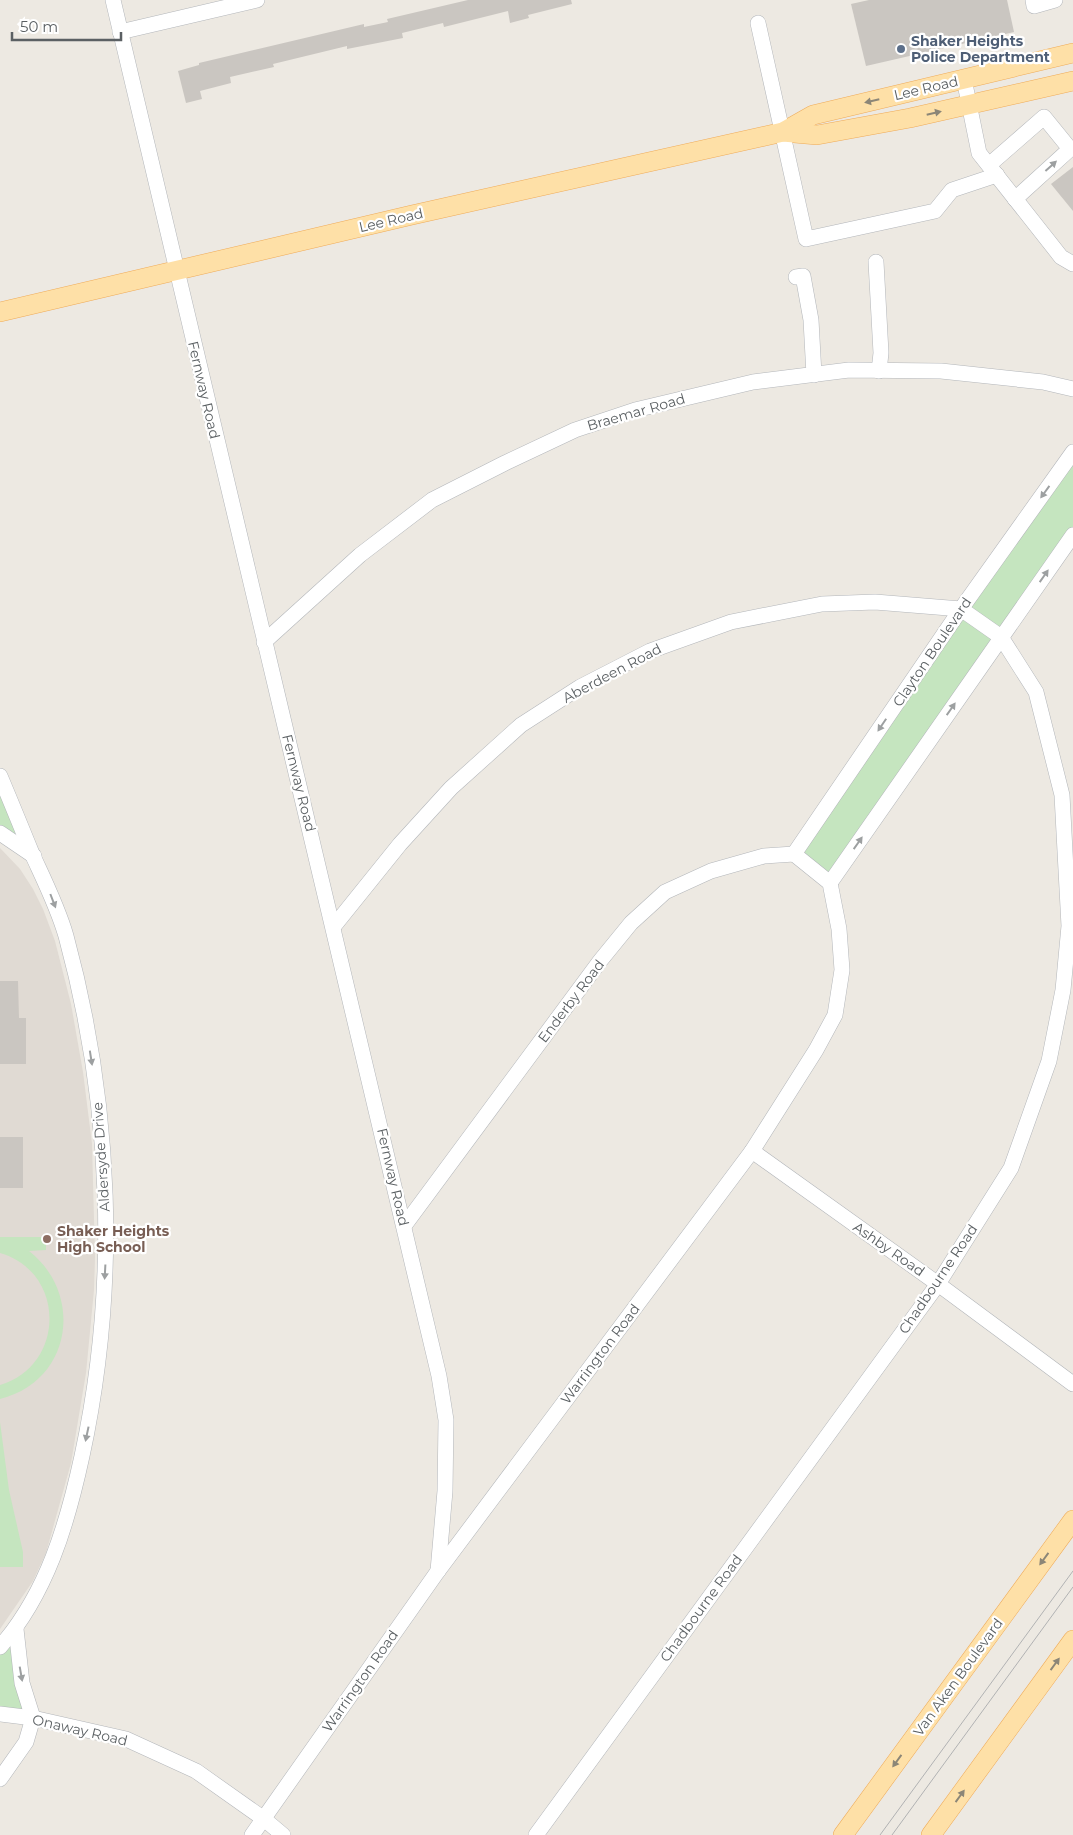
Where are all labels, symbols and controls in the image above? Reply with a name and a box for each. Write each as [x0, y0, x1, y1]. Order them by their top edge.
scale bar [12, 10, 121, 42]
text: 50 m [20, 17, 58, 36]
place label: Shaker Heights Police Department [911, 32, 1050, 66]
marker: Shaker Heights Police Department [895, 43, 907, 55]
street label: Lee Road [892, 72, 960, 104]
one-way arrow [865, 97, 880, 105]
one-way arrow [926, 109, 942, 117]
one-way arrow [1045, 160, 1057, 172]
street label: Lee Road [357, 204, 425, 236]
street label: Fernway Road [184, 339, 224, 441]
street label: Braemar Road [585, 389, 687, 435]
one-way arrow [1040, 485, 1050, 499]
one-way arrow [1039, 569, 1049, 583]
street label: Clayton Boulevard [889, 594, 975, 710]
street label: Aberdeen Road [559, 639, 665, 707]
one-way arrow [946, 703, 956, 716]
one-way arrow [877, 719, 886, 732]
street label: Fernway Road [278, 732, 320, 834]
one-way arrow [853, 836, 863, 850]
one-way arrow [50, 893, 57, 908]
street label: Enderby Road [534, 956, 608, 1046]
one-way arrow [87, 1050, 95, 1066]
street label: Aldersyde Drive [88, 1102, 114, 1212]
street label: Fernway Road [373, 1126, 413, 1228]
street label: Ashby Road [850, 1218, 928, 1280]
street label: Chadbourne Road [895, 1221, 981, 1337]
place label: Shaker Heights High School [57, 1222, 170, 1256]
marker: Shaker Heights High School [41, 1233, 53, 1245]
one-way arrow [101, 1265, 109, 1281]
street label: Warrington Road [556, 1300, 644, 1408]
one-way arrow [83, 1426, 91, 1441]
street label: Chadbourne Road [656, 1551, 746, 1665]
one-way arrow [1039, 1552, 1049, 1566]
street label: Van Aken Boulevard [909, 1615, 1007, 1739]
street label: Warrington Road [318, 1626, 402, 1736]
one-way arrow [1050, 1658, 1061, 1671]
one-way arrow [17, 1667, 25, 1683]
street label: Onaway Road [31, 1710, 129, 1750]
one-way arrow [892, 1754, 902, 1768]
one-way arrow [954, 1790, 965, 1803]

